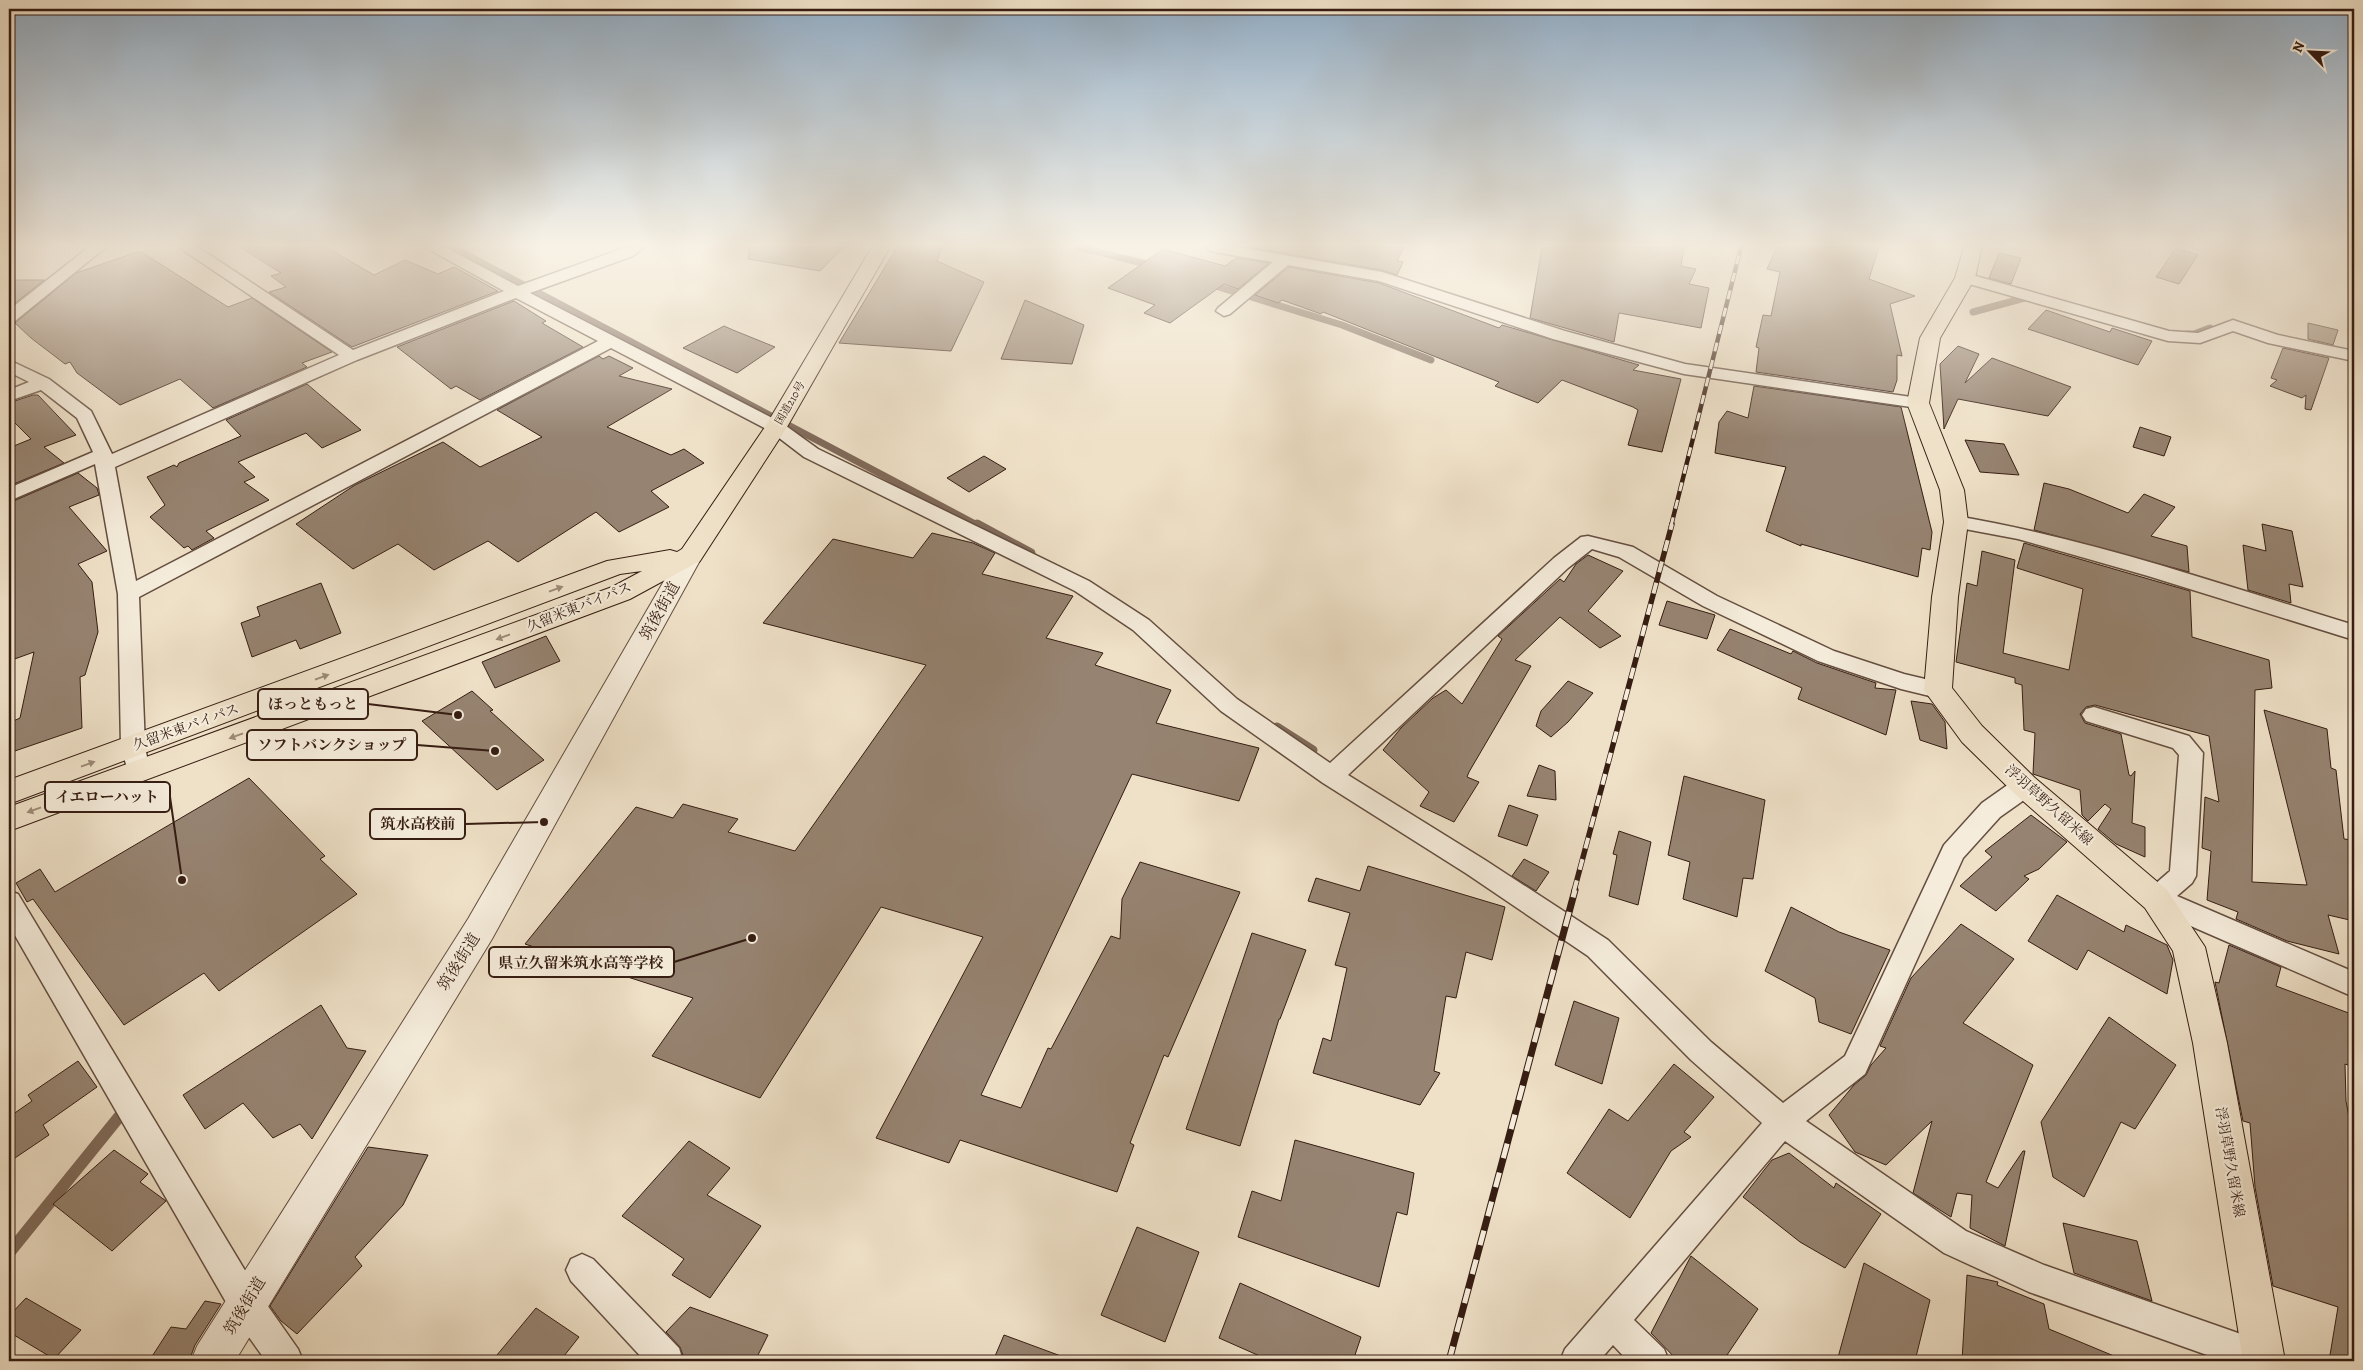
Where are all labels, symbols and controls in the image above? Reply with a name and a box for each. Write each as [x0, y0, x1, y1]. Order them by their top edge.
north arrow [2286, 28, 2336, 78]
text: N [2288, 38, 2309, 55]
street label: 国道210号 [772, 379, 808, 427]
street label: 久留米東バイパス [524, 577, 634, 637]
street label: 筑後街道 [635, 578, 685, 644]
one-way arrow [549, 585, 564, 593]
one-way arrow [495, 634, 510, 641]
one-way arrow [315, 672, 329, 680]
callout: ほっともっと [258, 689, 368, 719]
text: ほっともっと [268, 694, 358, 714]
street label: 久留米東バイパス [130, 699, 242, 755]
callout: ソフトバンクショップ [247, 730, 417, 760]
one-way arrow [228, 733, 243, 740]
text: ソフトバンクショップ [257, 735, 407, 755]
one-way arrow [80, 760, 95, 767]
street label: 浮羽草野久留米線 [2001, 760, 2097, 850]
callout: イエローハット [45, 782, 170, 812]
text: イエローハット [55, 787, 159, 807]
one-way arrow [26, 806, 41, 814]
callout: 筑水高校前 [370, 809, 465, 839]
text: 筑水高校前 [380, 814, 456, 834]
street label: 筑後街道 [433, 929, 485, 995]
callout: 県立久留米筑水高等学校 [489, 947, 674, 977]
text: 県立久留米筑水高等学校 [498, 953, 664, 973]
street label: 浮羽草野久留米線 [2211, 1105, 2249, 1219]
street label: 筑後街道 [219, 1273, 271, 1339]

